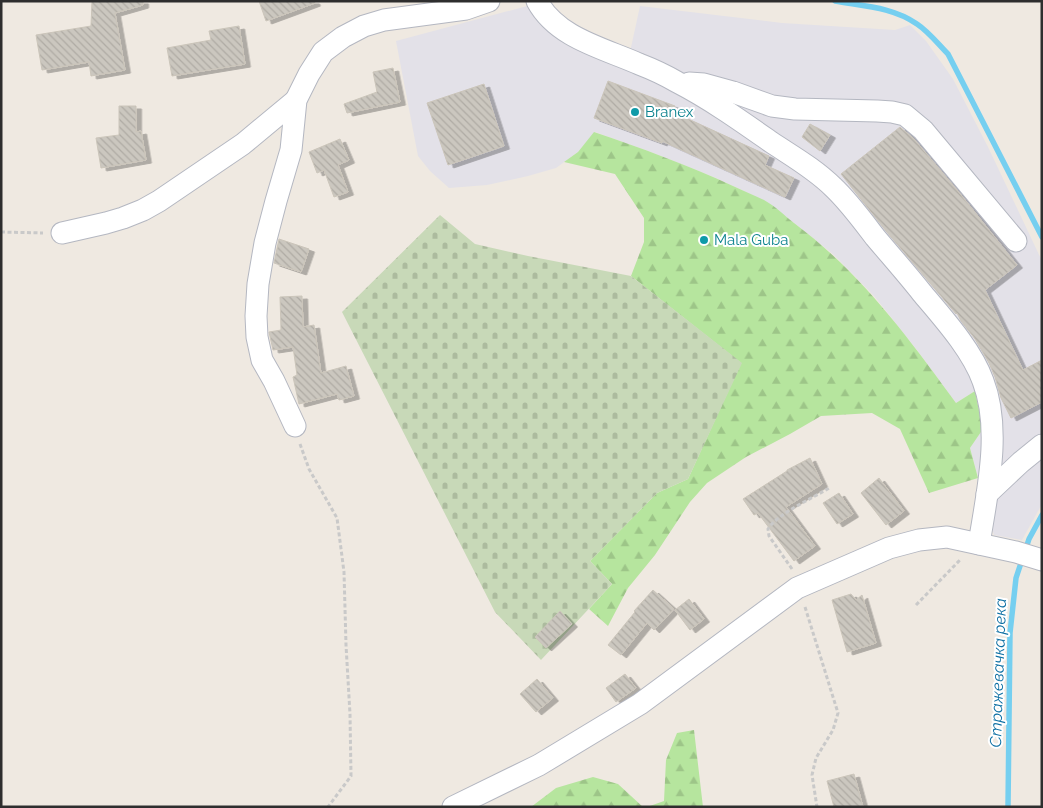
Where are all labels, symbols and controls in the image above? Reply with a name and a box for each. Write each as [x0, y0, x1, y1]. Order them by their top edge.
place label: Branex [645, 103, 694, 121]
marker: Branex [629, 106, 641, 118]
place label: Mala Guba [714, 231, 788, 249]
marker: Mala Guba [698, 234, 710, 246]
water label: Стражевачка река [986, 598, 1010, 748]

